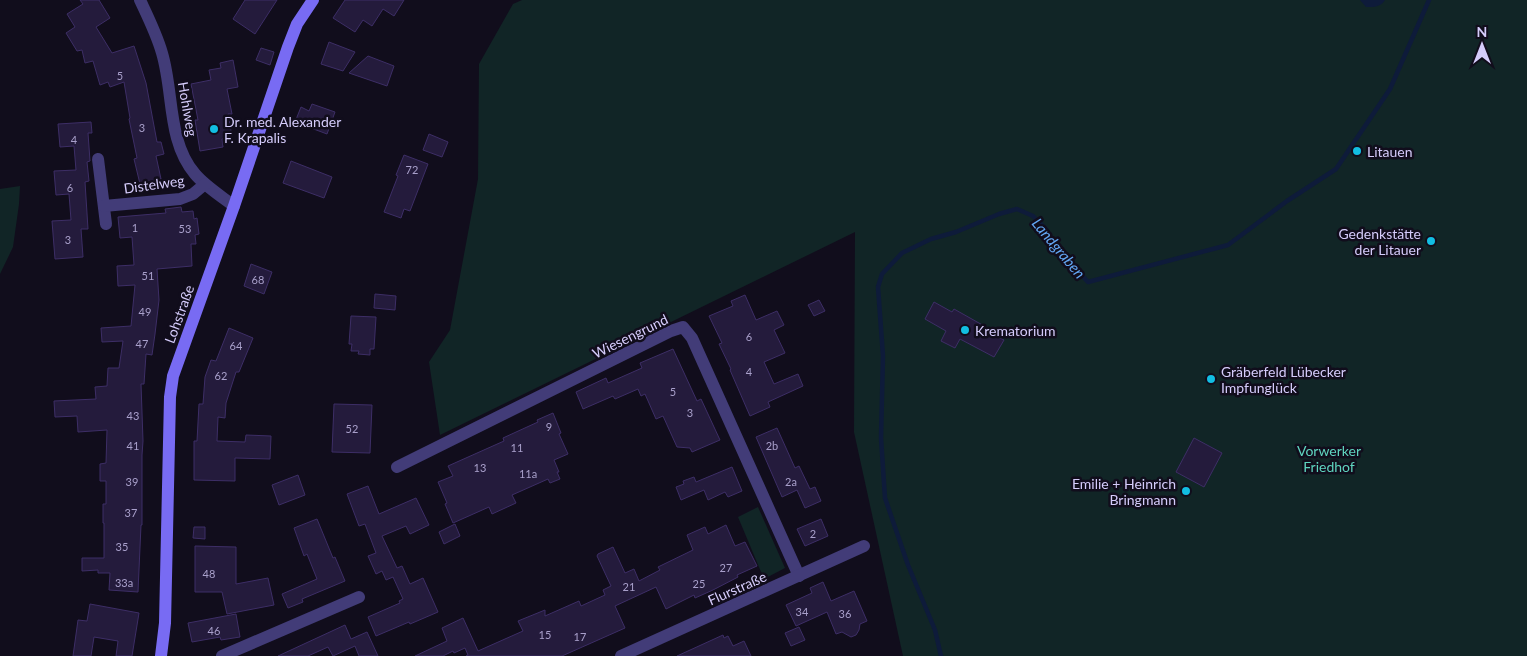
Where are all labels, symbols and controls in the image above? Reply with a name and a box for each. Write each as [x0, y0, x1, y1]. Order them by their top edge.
north arrow [1457, 20, 1507, 70]
text: N [1477, 23, 1487, 40]
house number: 5 [117, 69, 123, 82]
street label: Hohlweg [175, 80, 201, 138]
place label: Dr. med. Alexander F. Krapalis [224, 113, 341, 146]
house number: 3 [139, 121, 145, 134]
marker: Dr. med. Alexander F. Krapalis [208, 123, 220, 135]
house number: 4 [71, 133, 78, 146]
place label: Litauen [1367, 143, 1413, 160]
marker: Litauen [1351, 145, 1363, 157]
house number: 72 [406, 163, 418, 176]
street label: Distelweg [123, 171, 185, 197]
house number: 6 [67, 181, 73, 194]
water label: Landgraben [1029, 214, 1089, 282]
house number: 1 [132, 221, 138, 234]
house number: 53 [179, 222, 191, 235]
place label: Gedenkstätte der Litauer [1338, 225, 1421, 258]
house number: 3 [65, 233, 71, 246]
marker: Gedenkstätte der Litauer [1425, 235, 1437, 247]
house number: 51 [142, 269, 154, 282]
house number: 68 [252, 273, 264, 286]
street label: Lohstraße [161, 282, 197, 346]
house number: 49 [139, 305, 151, 318]
street label: Wiesengrund [589, 310, 671, 362]
place label: Krematorium [975, 322, 1056, 339]
marker: Krematorium [959, 324, 971, 336]
house number: 6 [746, 330, 752, 343]
house number: 47 [136, 337, 148, 350]
house number: 64 [230, 339, 243, 352]
place label: Gräberfeld Lübecker Impfunglück [1221, 363, 1346, 396]
house number: 4 [746, 365, 753, 378]
house number: 62 [215, 369, 227, 382]
marker: Gräberfeld Lübecker Impfunglück [1205, 373, 1217, 385]
house number: 5 [670, 385, 676, 398]
house number: 3 [687, 406, 693, 419]
house number: 43 [127, 409, 139, 422]
house number: 9 [546, 420, 552, 433]
house number: 52 [346, 422, 358, 435]
house number: 41 [127, 439, 139, 452]
house number: 2b [766, 439, 778, 452]
house number: 11 [511, 441, 523, 454]
park label: Vorwerker Friedhof [1297, 442, 1361, 475]
house number: 13 [474, 461, 486, 474]
house number: 11a [519, 467, 537, 480]
house number: 39 [126, 475, 138, 488]
house number: 2a [785, 475, 797, 488]
place label: Emilie + Heinrich Bringmann [1072, 475, 1176, 508]
marker: Emilie + Heinrich Bringmann [1180, 485, 1192, 497]
house number: 37 [125, 506, 137, 519]
house number: 2 [810, 527, 816, 540]
house number: 35 [116, 540, 128, 553]
house number: 27 [720, 561, 732, 574]
house number: 48 [203, 567, 215, 580]
street label: Flurstraße [705, 568, 769, 608]
house number: 33a [115, 576, 133, 589]
house number: 25 [693, 577, 705, 590]
house number: 21 [623, 580, 635, 593]
house number: 34 [796, 605, 809, 618]
house number: 36 [839, 607, 851, 620]
house number: 46 [208, 624, 220, 637]
house number: 15 [539, 628, 551, 641]
house number: 17 [574, 630, 586, 643]

